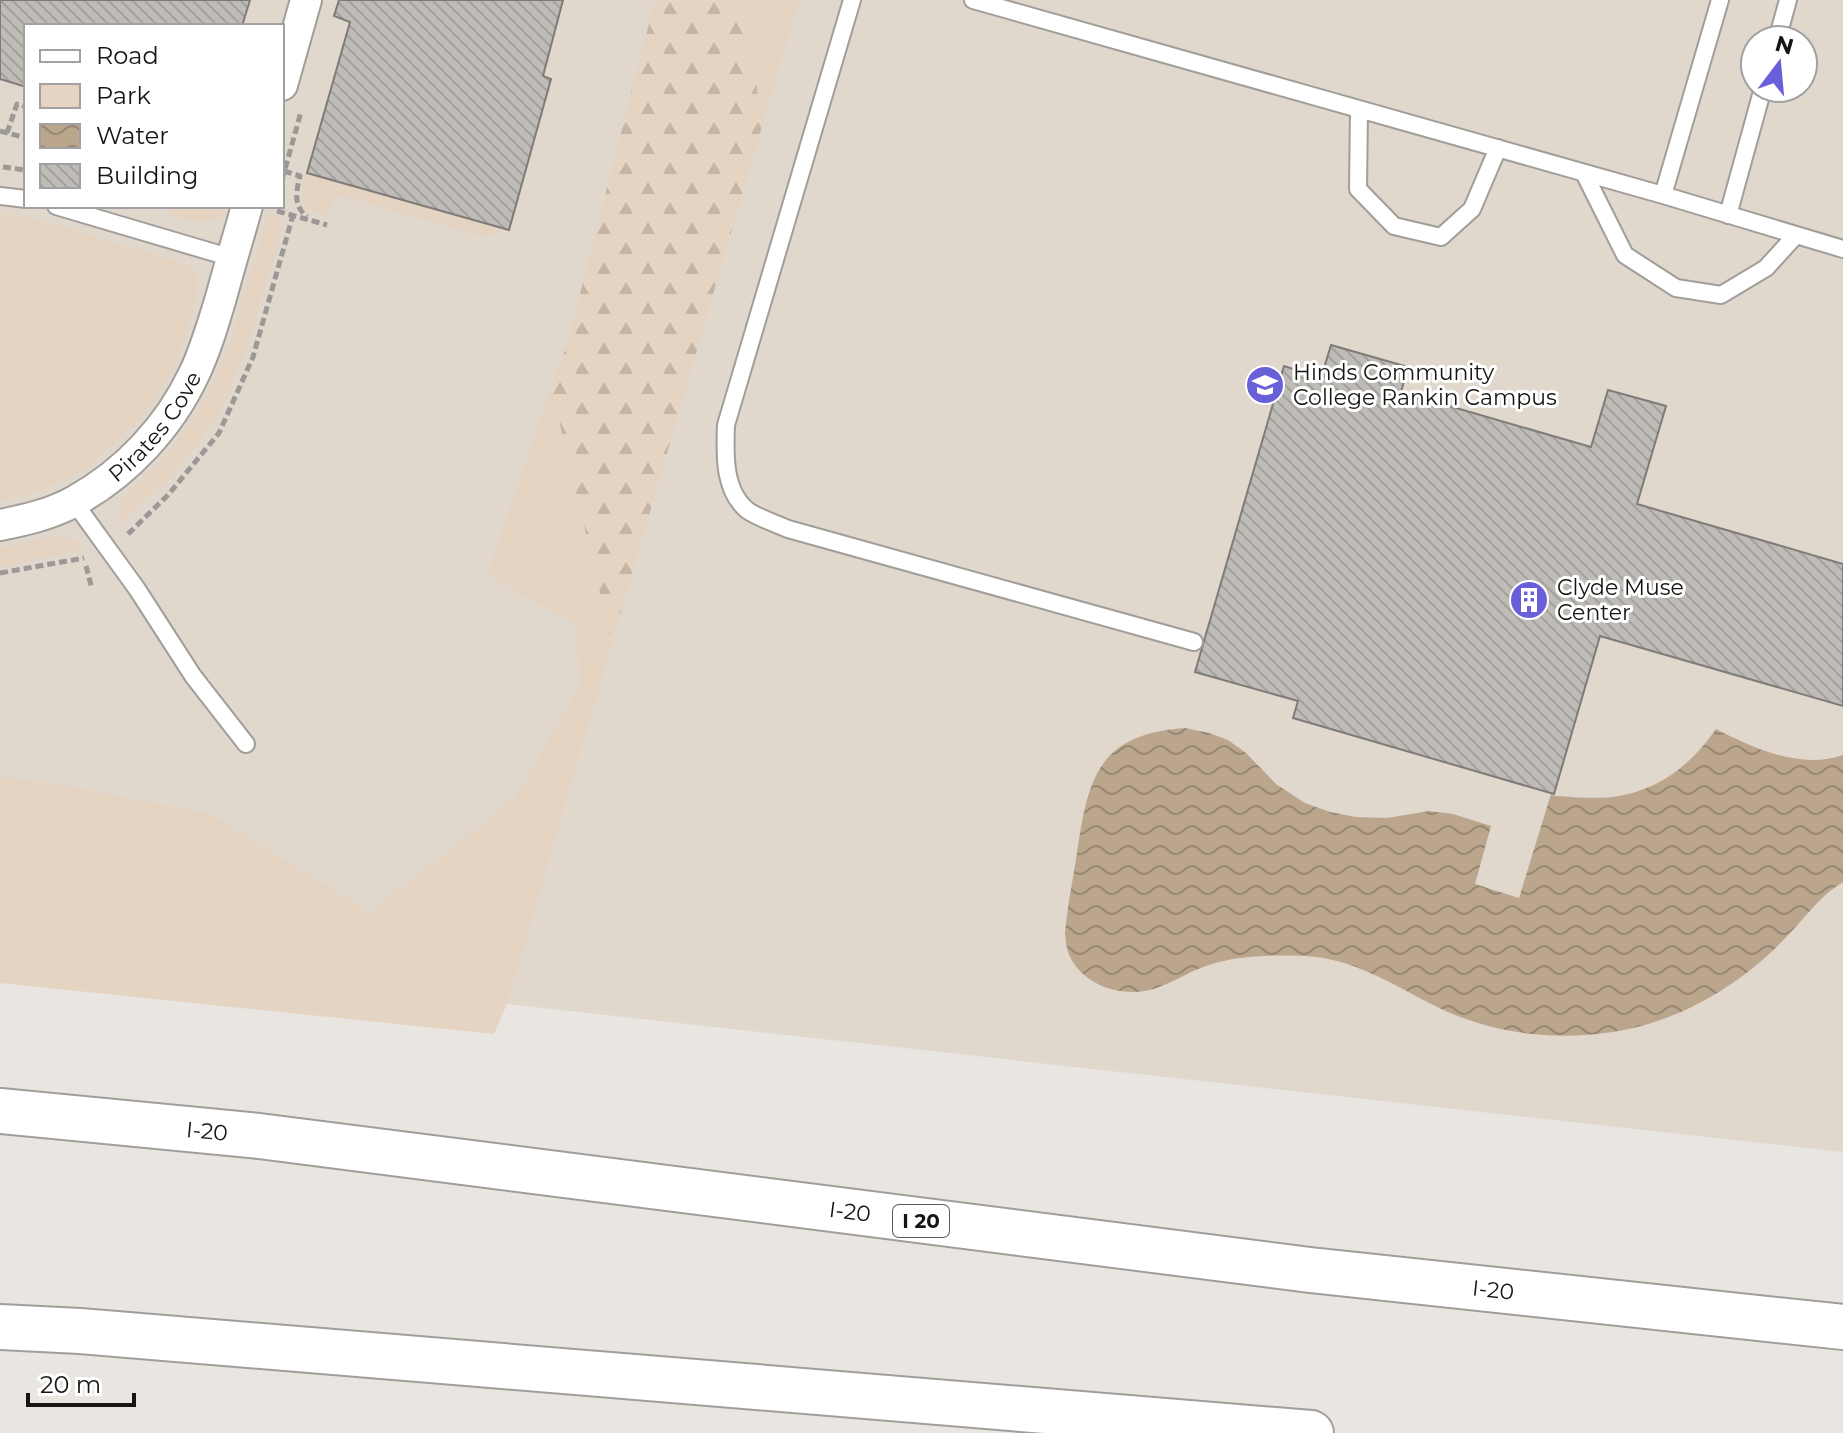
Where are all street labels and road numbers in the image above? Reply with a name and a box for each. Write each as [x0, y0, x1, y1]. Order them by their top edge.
street label: Pirates Cove [103, 367, 207, 488]
street label: I-20 [185, 1116, 229, 1147]
street label: I-20 [827, 1196, 872, 1228]
road number: I 20 [893, 1205, 949, 1237]
street label: I-20 [1471, 1274, 1515, 1306]

